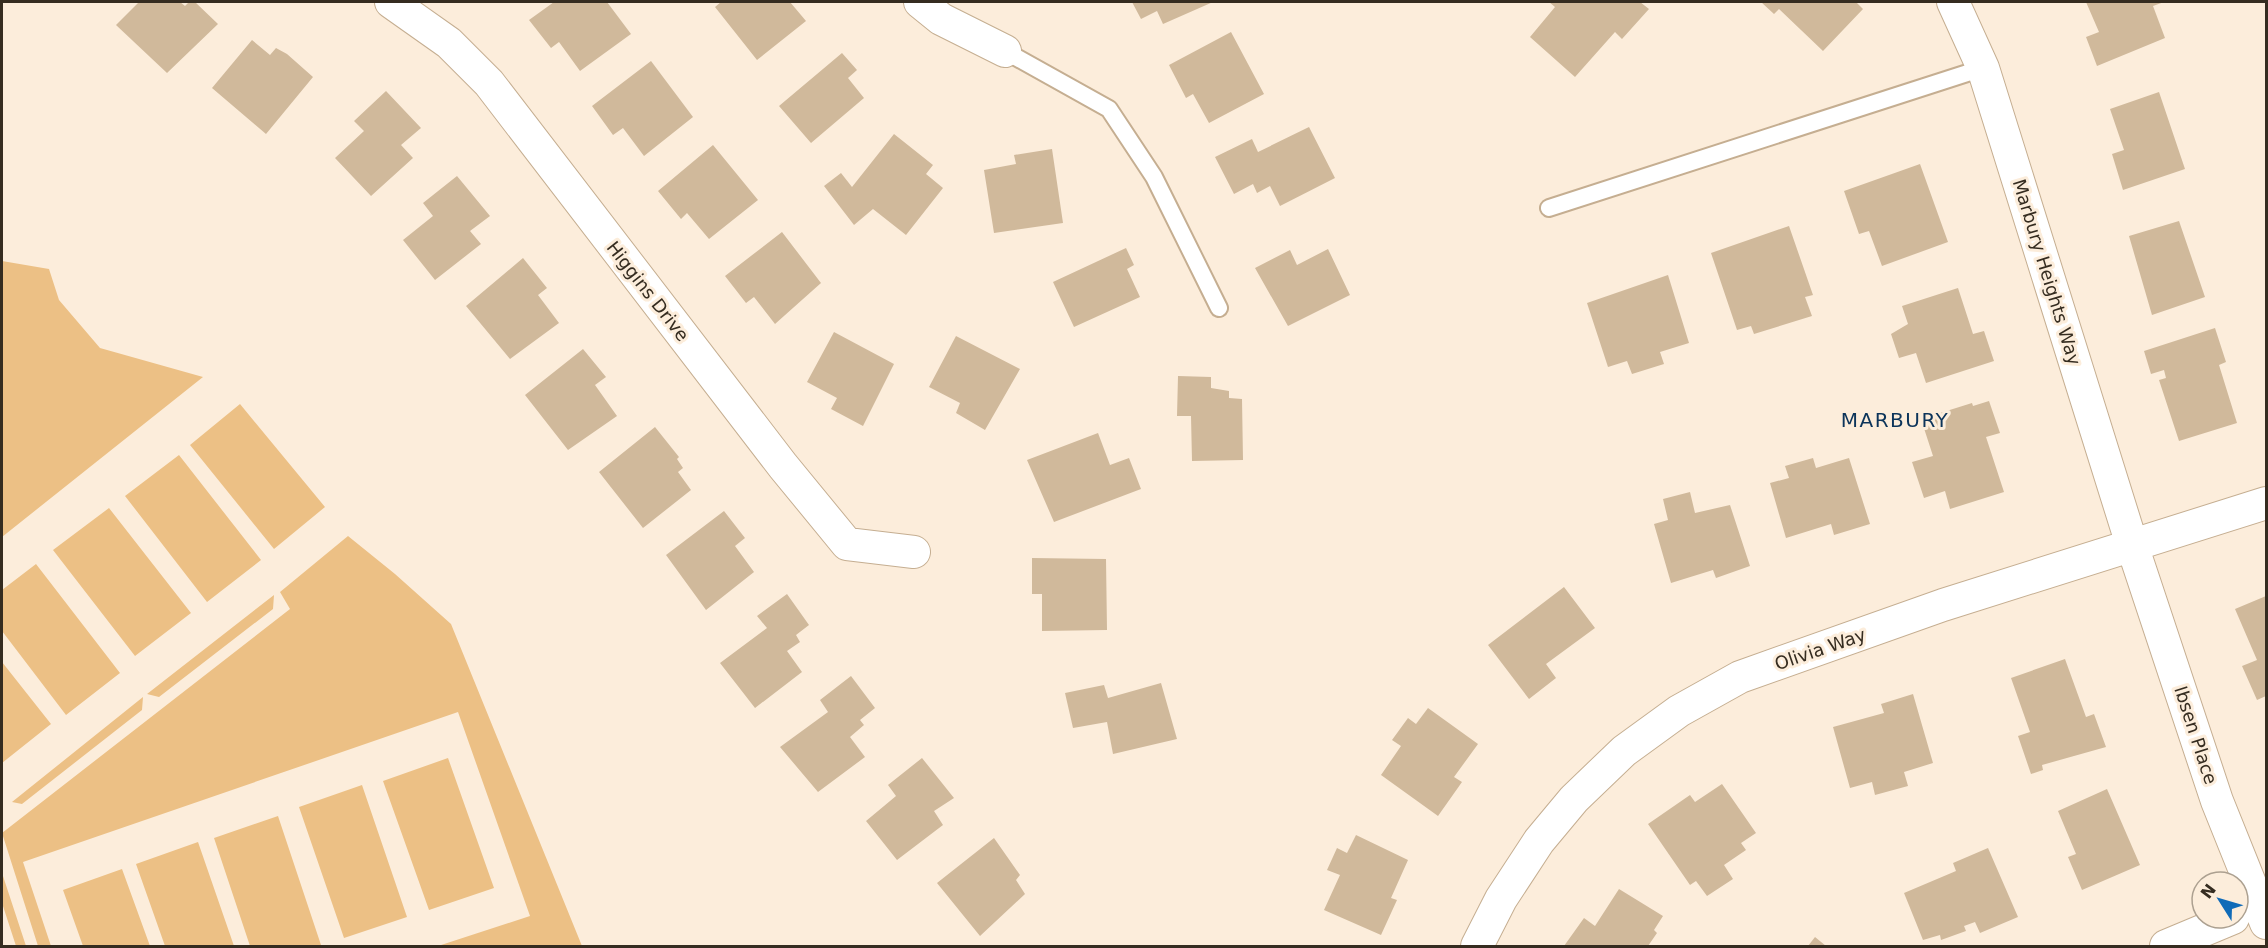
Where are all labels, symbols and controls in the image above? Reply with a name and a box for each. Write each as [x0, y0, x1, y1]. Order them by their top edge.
street label: Marbury Heights Way [2009, 176, 2085, 368]
street label: Higgins Drive [603, 237, 693, 345]
district label: MARBURY [1841, 408, 1949, 432]
street label: Olivia Way [1772, 624, 1869, 674]
street label: Ibsen Place [2170, 683, 2222, 787]
north arrow [2190, 870, 2250, 930]
text: N [2197, 880, 2220, 902]

